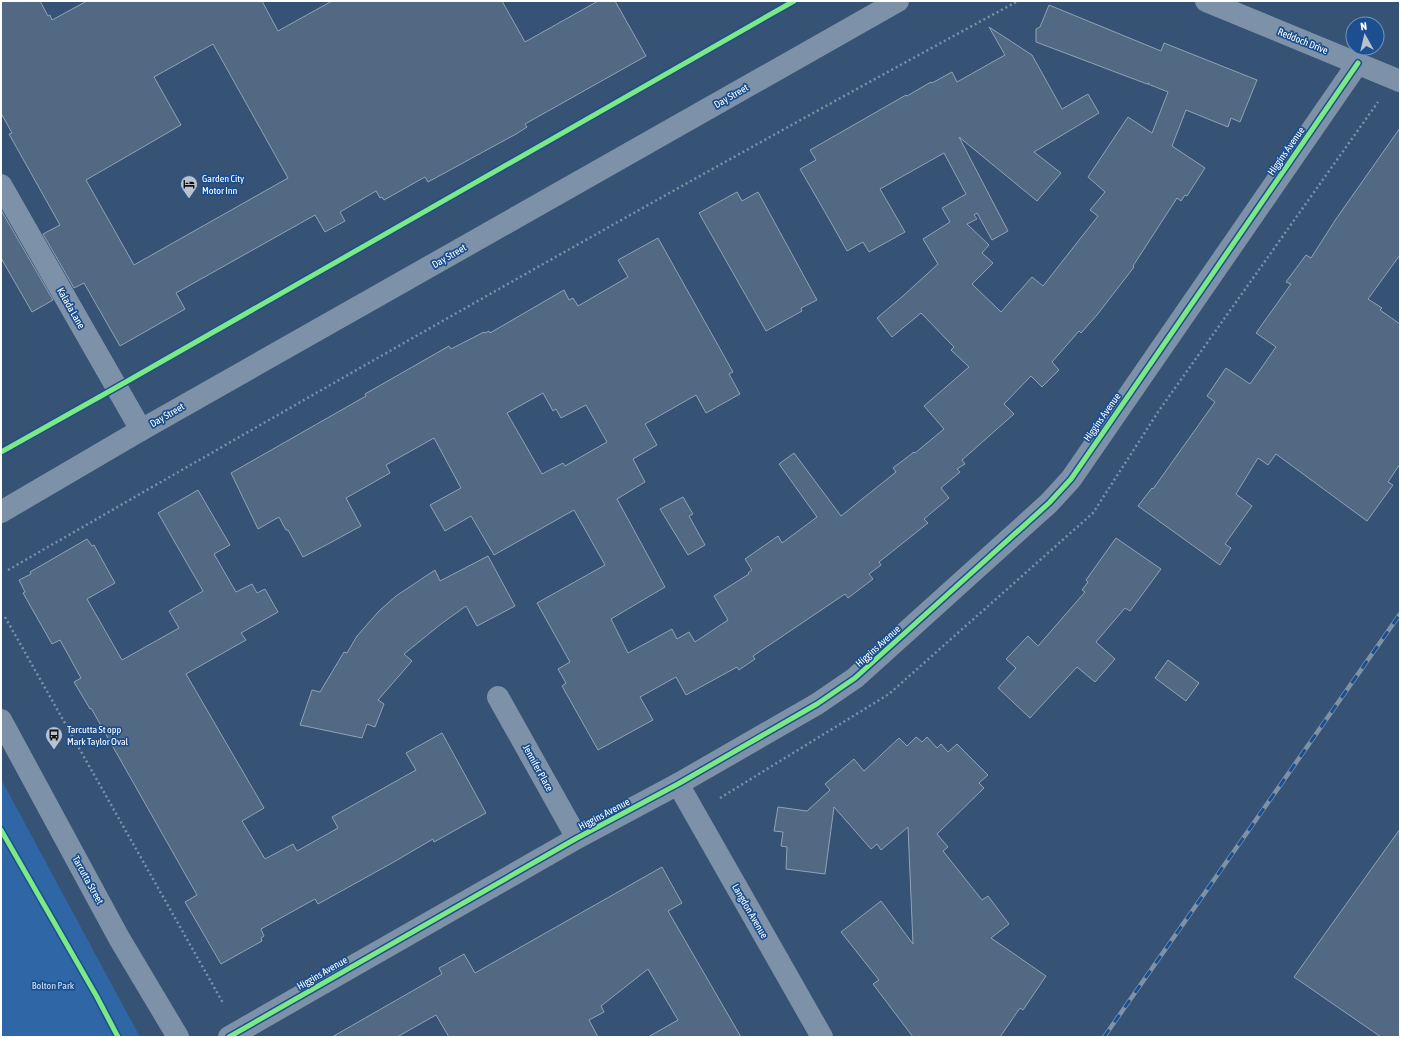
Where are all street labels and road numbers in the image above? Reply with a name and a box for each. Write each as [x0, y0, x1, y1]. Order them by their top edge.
street label: Reddoch Drive [1276, 26, 1330, 56]
street label: Day Street [712, 82, 750, 110]
street label: Higgins Avenue [1265, 124, 1307, 177]
street label: Day Street [430, 242, 468, 270]
street label: Kalada Lane [55, 286, 87, 331]
street label: Higgins Avenue [1081, 390, 1123, 443]
street label: Day Street [148, 401, 186, 429]
street label: Higgins Avenue [853, 623, 903, 669]
street label: Jennifer Place [521, 743, 556, 794]
street label: Higgins Avenue [577, 796, 632, 832]
street label: Tarcutta Street [70, 854, 106, 906]
street label: Langdon Avenue [730, 882, 770, 940]
street label: Higgins Avenue [295, 954, 349, 992]

